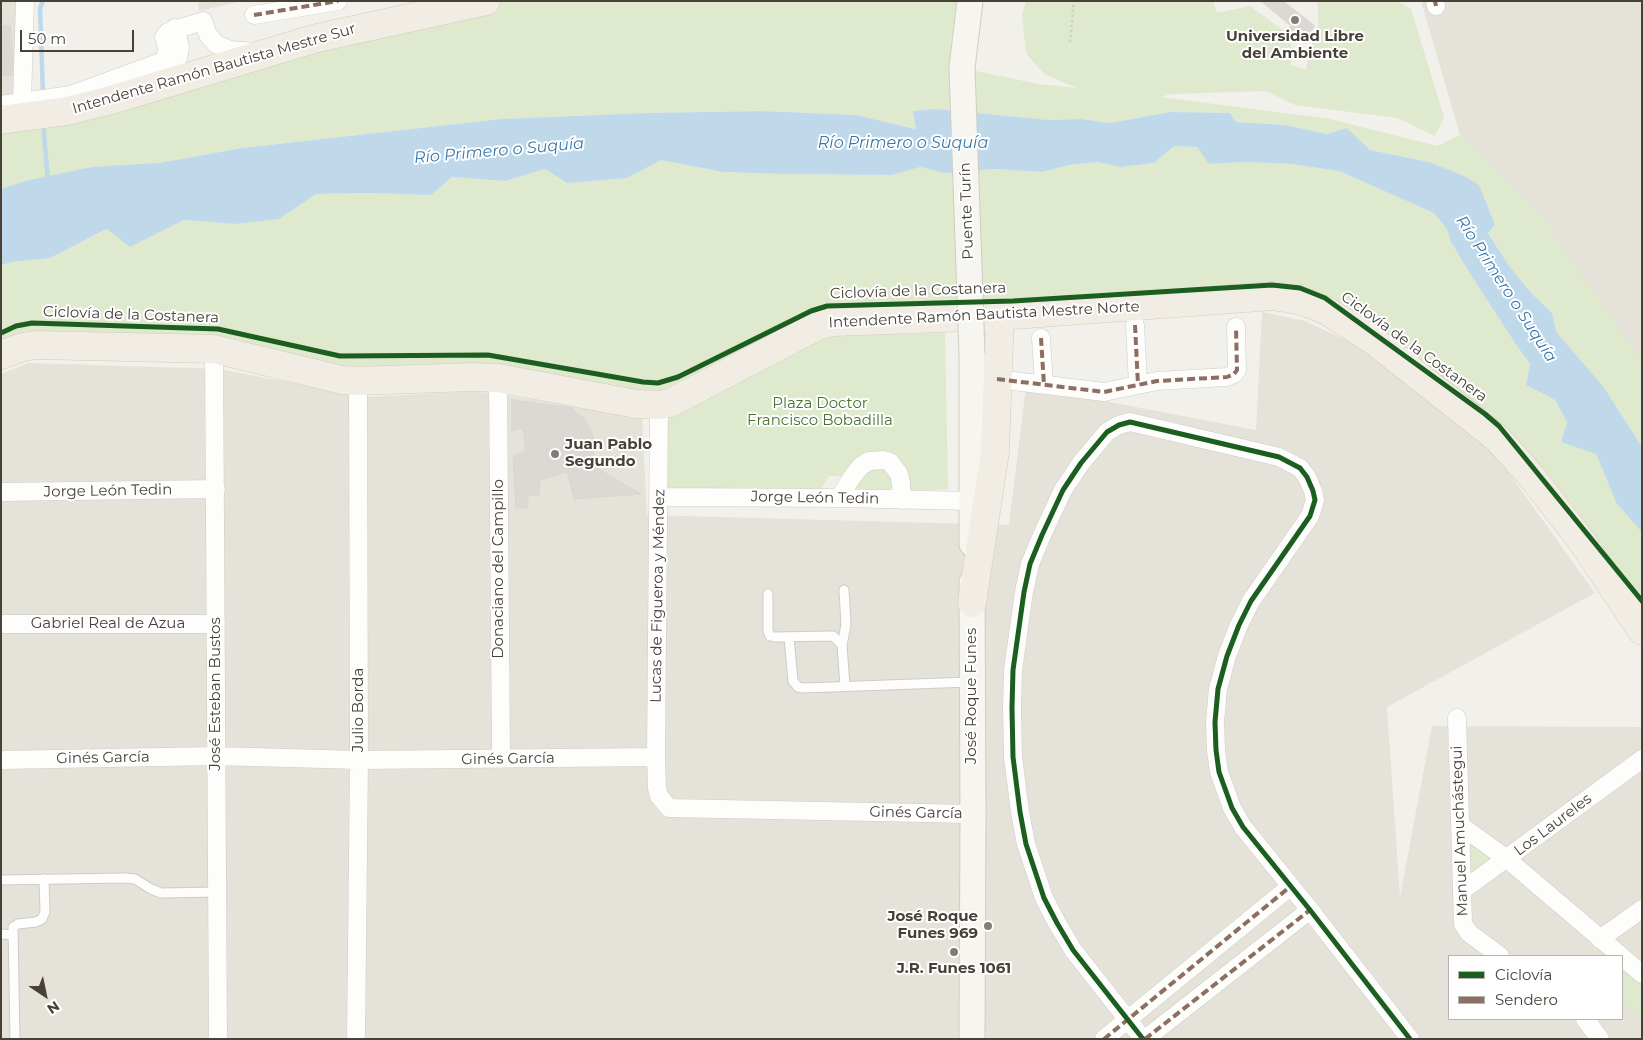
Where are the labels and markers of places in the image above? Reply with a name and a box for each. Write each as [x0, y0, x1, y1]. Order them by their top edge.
marker: Universidad Libre del Ambiente [1289, 14, 1301, 26]
place label: Universidad Libre del Ambiente [1226, 28, 1364, 63]
place label: Juan Pablo Segundo [565, 436, 652, 471]
marker: Juan Pablo Segundo [549, 448, 561, 460]
place label: José Roque Funes 969 [887, 908, 978, 943]
marker: José Roque Funes 969 [982, 920, 994, 932]
marker: J.R. Funes 1061 [948, 946, 960, 958]
place label: J.R. Funes 1061 [897, 960, 1011, 978]

